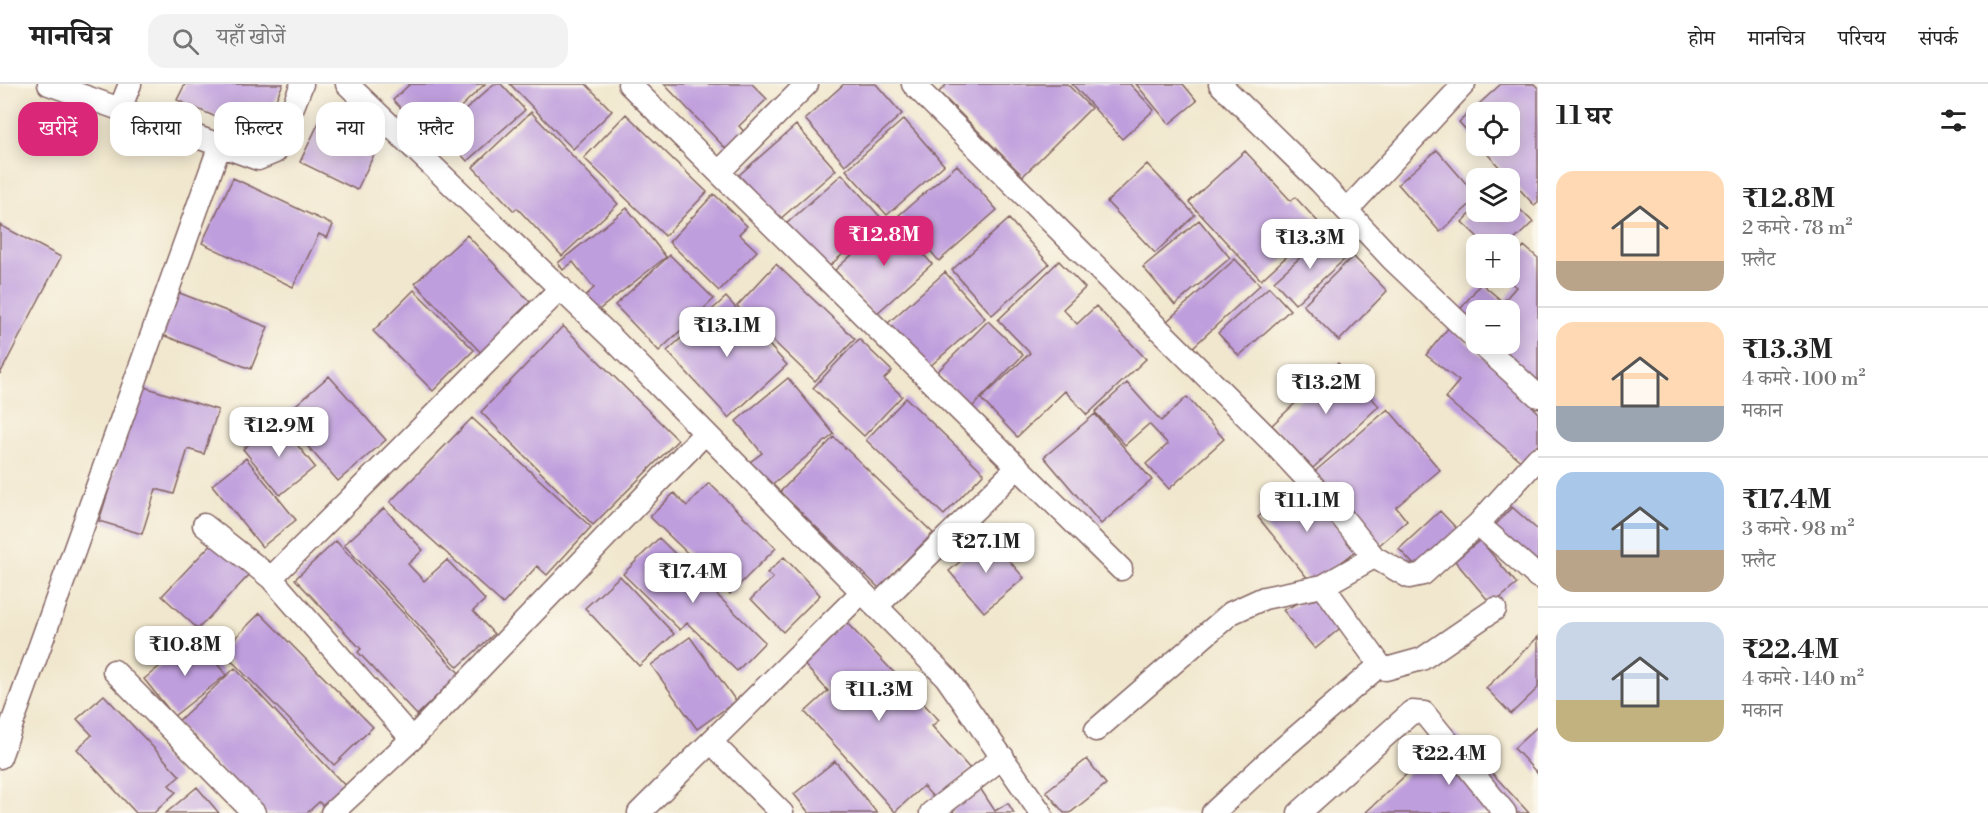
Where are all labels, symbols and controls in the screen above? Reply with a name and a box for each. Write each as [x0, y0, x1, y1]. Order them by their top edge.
search box [148, 14, 568, 68]
text: मानचित्र [30, 19, 112, 54]
text: यहाँ खोजें [217, 24, 285, 51]
icon: search [169, 25, 202, 58]
text: होम [1688, 26, 1715, 52]
text: मानचित्र [1748, 26, 1805, 52]
text: परिचय [1838, 26, 1886, 52]
text: संपर्क [1919, 26, 1958, 52]
text: 11 घर [1556, 100, 1612, 132]
chip: खरीदें [18, 102, 98, 156]
chip: किराया [110, 102, 202, 156]
chip: फ़िल्टर [214, 102, 304, 156]
chip: नया [316, 102, 385, 156]
chip: फ़्लैट [397, 102, 474, 156]
map controls [1466, 102, 1520, 354]
button: locate [1466, 102, 1520, 156]
icon: filters [1937, 104, 1970, 137]
button: layers [1466, 168, 1520, 222]
text: ₹12.8M [1742, 183, 1835, 215]
icon: home [1604, 195, 1676, 267]
pin: ₹12.8M [835, 216, 933, 267]
text: 2 कमरे · 78 m² [1742, 216, 1852, 241]
pin: ₹13.3M [1261, 219, 1359, 270]
text: ₹12.8M [848, 223, 920, 248]
text: ₹13.3M [1275, 226, 1345, 251]
button: + [1466, 234, 1520, 288]
text: फ़्लैट [1742, 248, 1775, 273]
button: − [1466, 300, 1520, 354]
pin: ₹13.1M [678, 307, 776, 358]
text: ₹13.1M [693, 314, 761, 339]
text: ₹13.3M [1742, 334, 1833, 366]
icon: home [1604, 346, 1676, 418]
pin: ₹13.2M [1277, 364, 1375, 415]
text: 4 कमरे · 100 m² [1742, 367, 1866, 392]
text: ₹13.2M [1291, 371, 1361, 396]
text: मकान [1742, 399, 1783, 424]
pin: ₹12.9M [230, 407, 328, 458]
text: ₹12.9M [243, 414, 315, 439]
pin: ₹11.1M [1258, 482, 1356, 533]
text: ₹17.4M [1742, 484, 1831, 516]
text: ₹11.1M [1274, 489, 1340, 514]
icon: home [1604, 496, 1676, 568]
text: 3 कमरे · 98 m² [1742, 517, 1855, 542]
pin: ₹27.1M [937, 523, 1035, 574]
text: ₹27.1M [951, 530, 1021, 555]
text: फ़्लैट [1742, 549, 1775, 574]
pin: ₹17.4M [644, 553, 742, 604]
text: ₹17.4M [659, 560, 727, 585]
pin: ₹10.8M [136, 626, 234, 677]
text: ₹10.8M [149, 633, 221, 658]
text: ₹22.4M [1742, 634, 1839, 666]
icon: home [1604, 646, 1676, 718]
text: 4 कमरे · 140 m² [1742, 667, 1864, 692]
pin: ₹11.3M [830, 671, 928, 722]
text: ₹11.3M [845, 678, 913, 703]
text: मकान [1742, 699, 1783, 724]
pin: ₹22.4M [1400, 735, 1498, 786]
text: ₹22.4M [1412, 742, 1486, 767]

